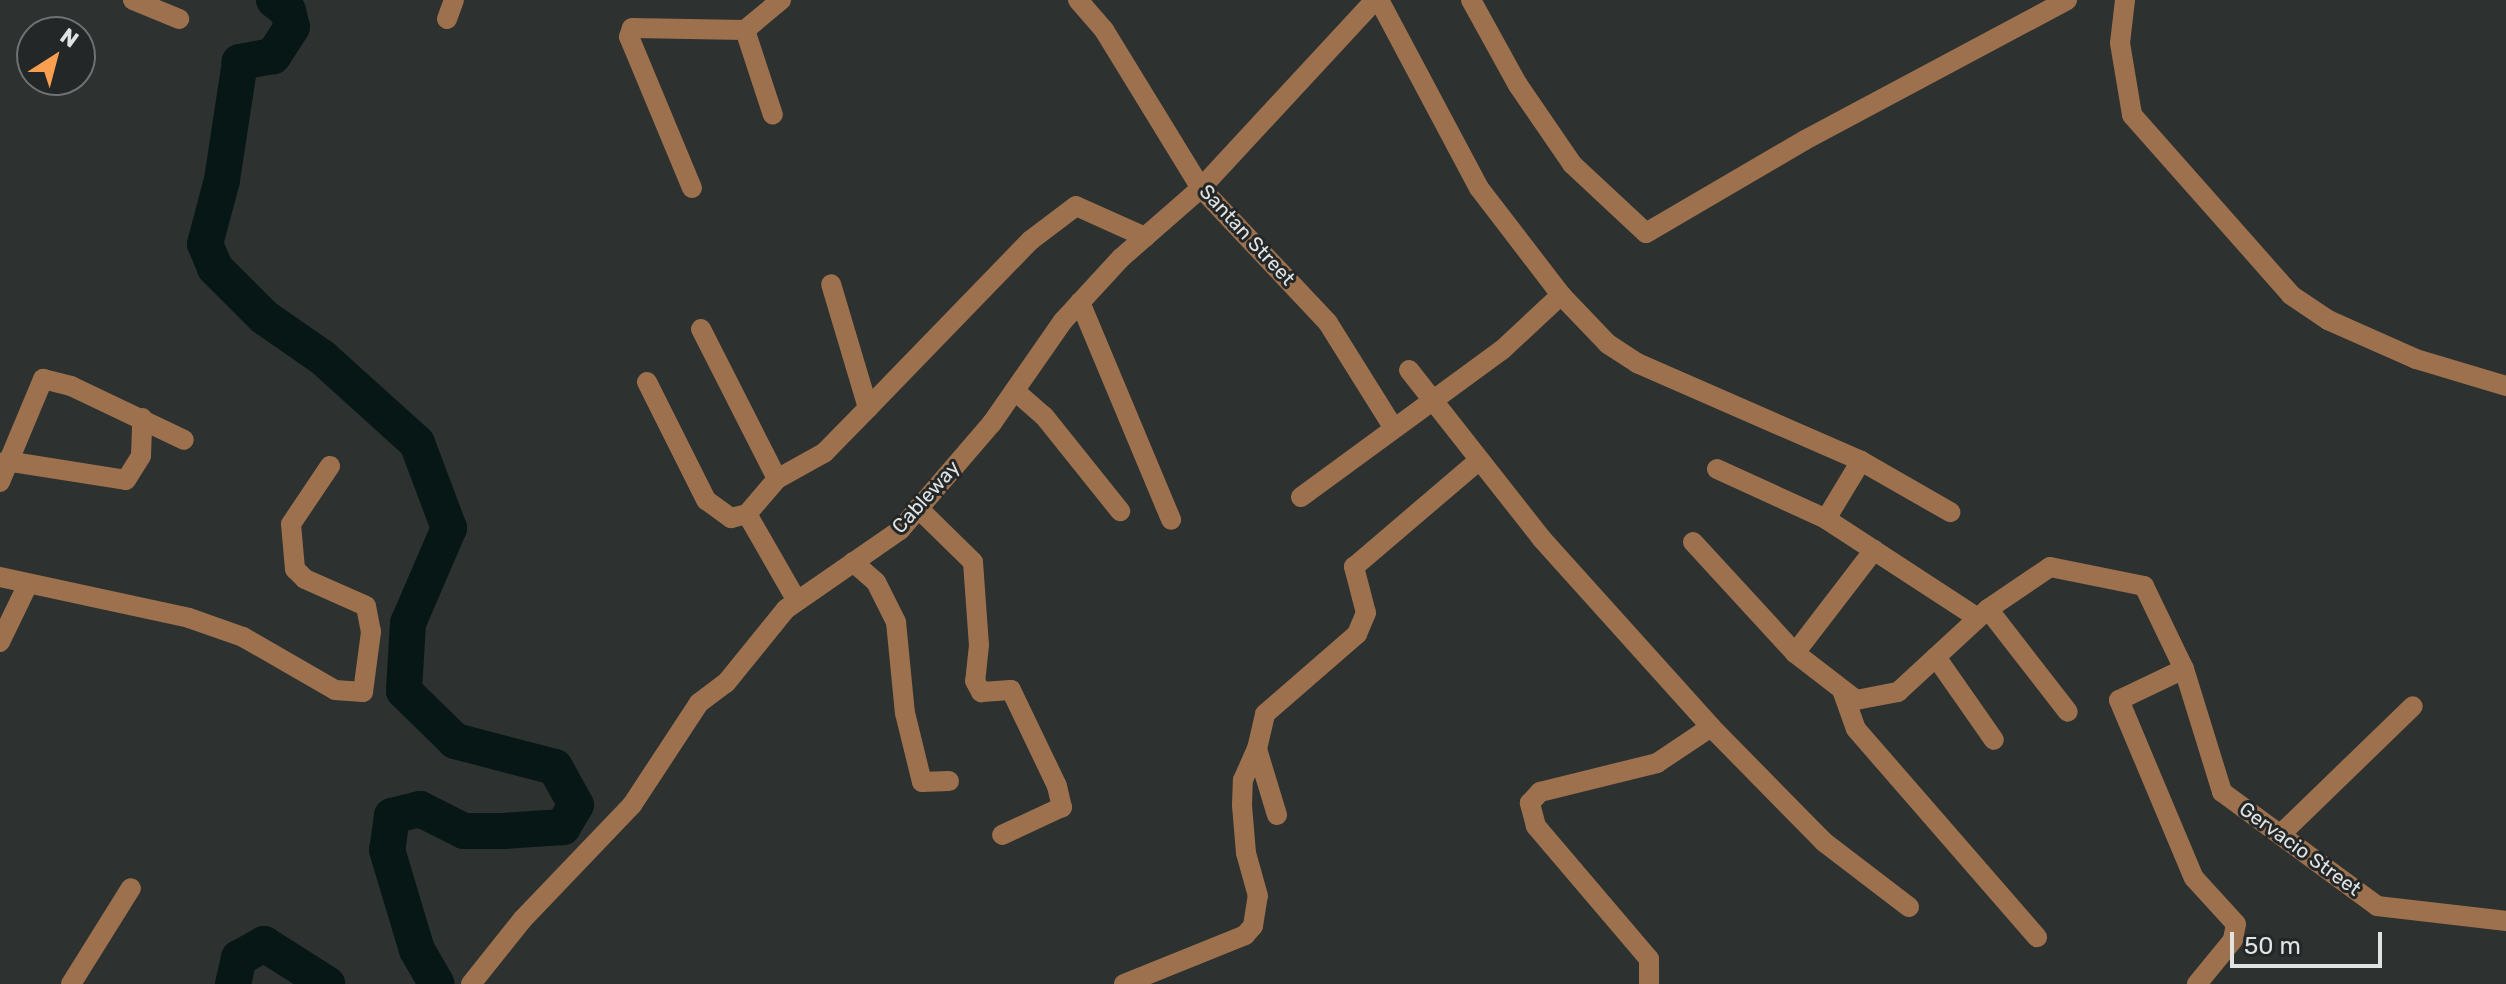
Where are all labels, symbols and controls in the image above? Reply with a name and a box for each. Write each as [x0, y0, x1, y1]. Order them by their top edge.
north arrow [16, 16, 96, 96]
text: N [55, 22, 84, 53]
street label: Santan Street [1194, 180, 1300, 290]
street label: Cableway [887, 456, 965, 538]
street label: Gervacio Street [2235, 797, 2365, 901]
scale bar [2234, 916, 2386, 966]
text: 50 m [2244, 932, 2301, 960]

